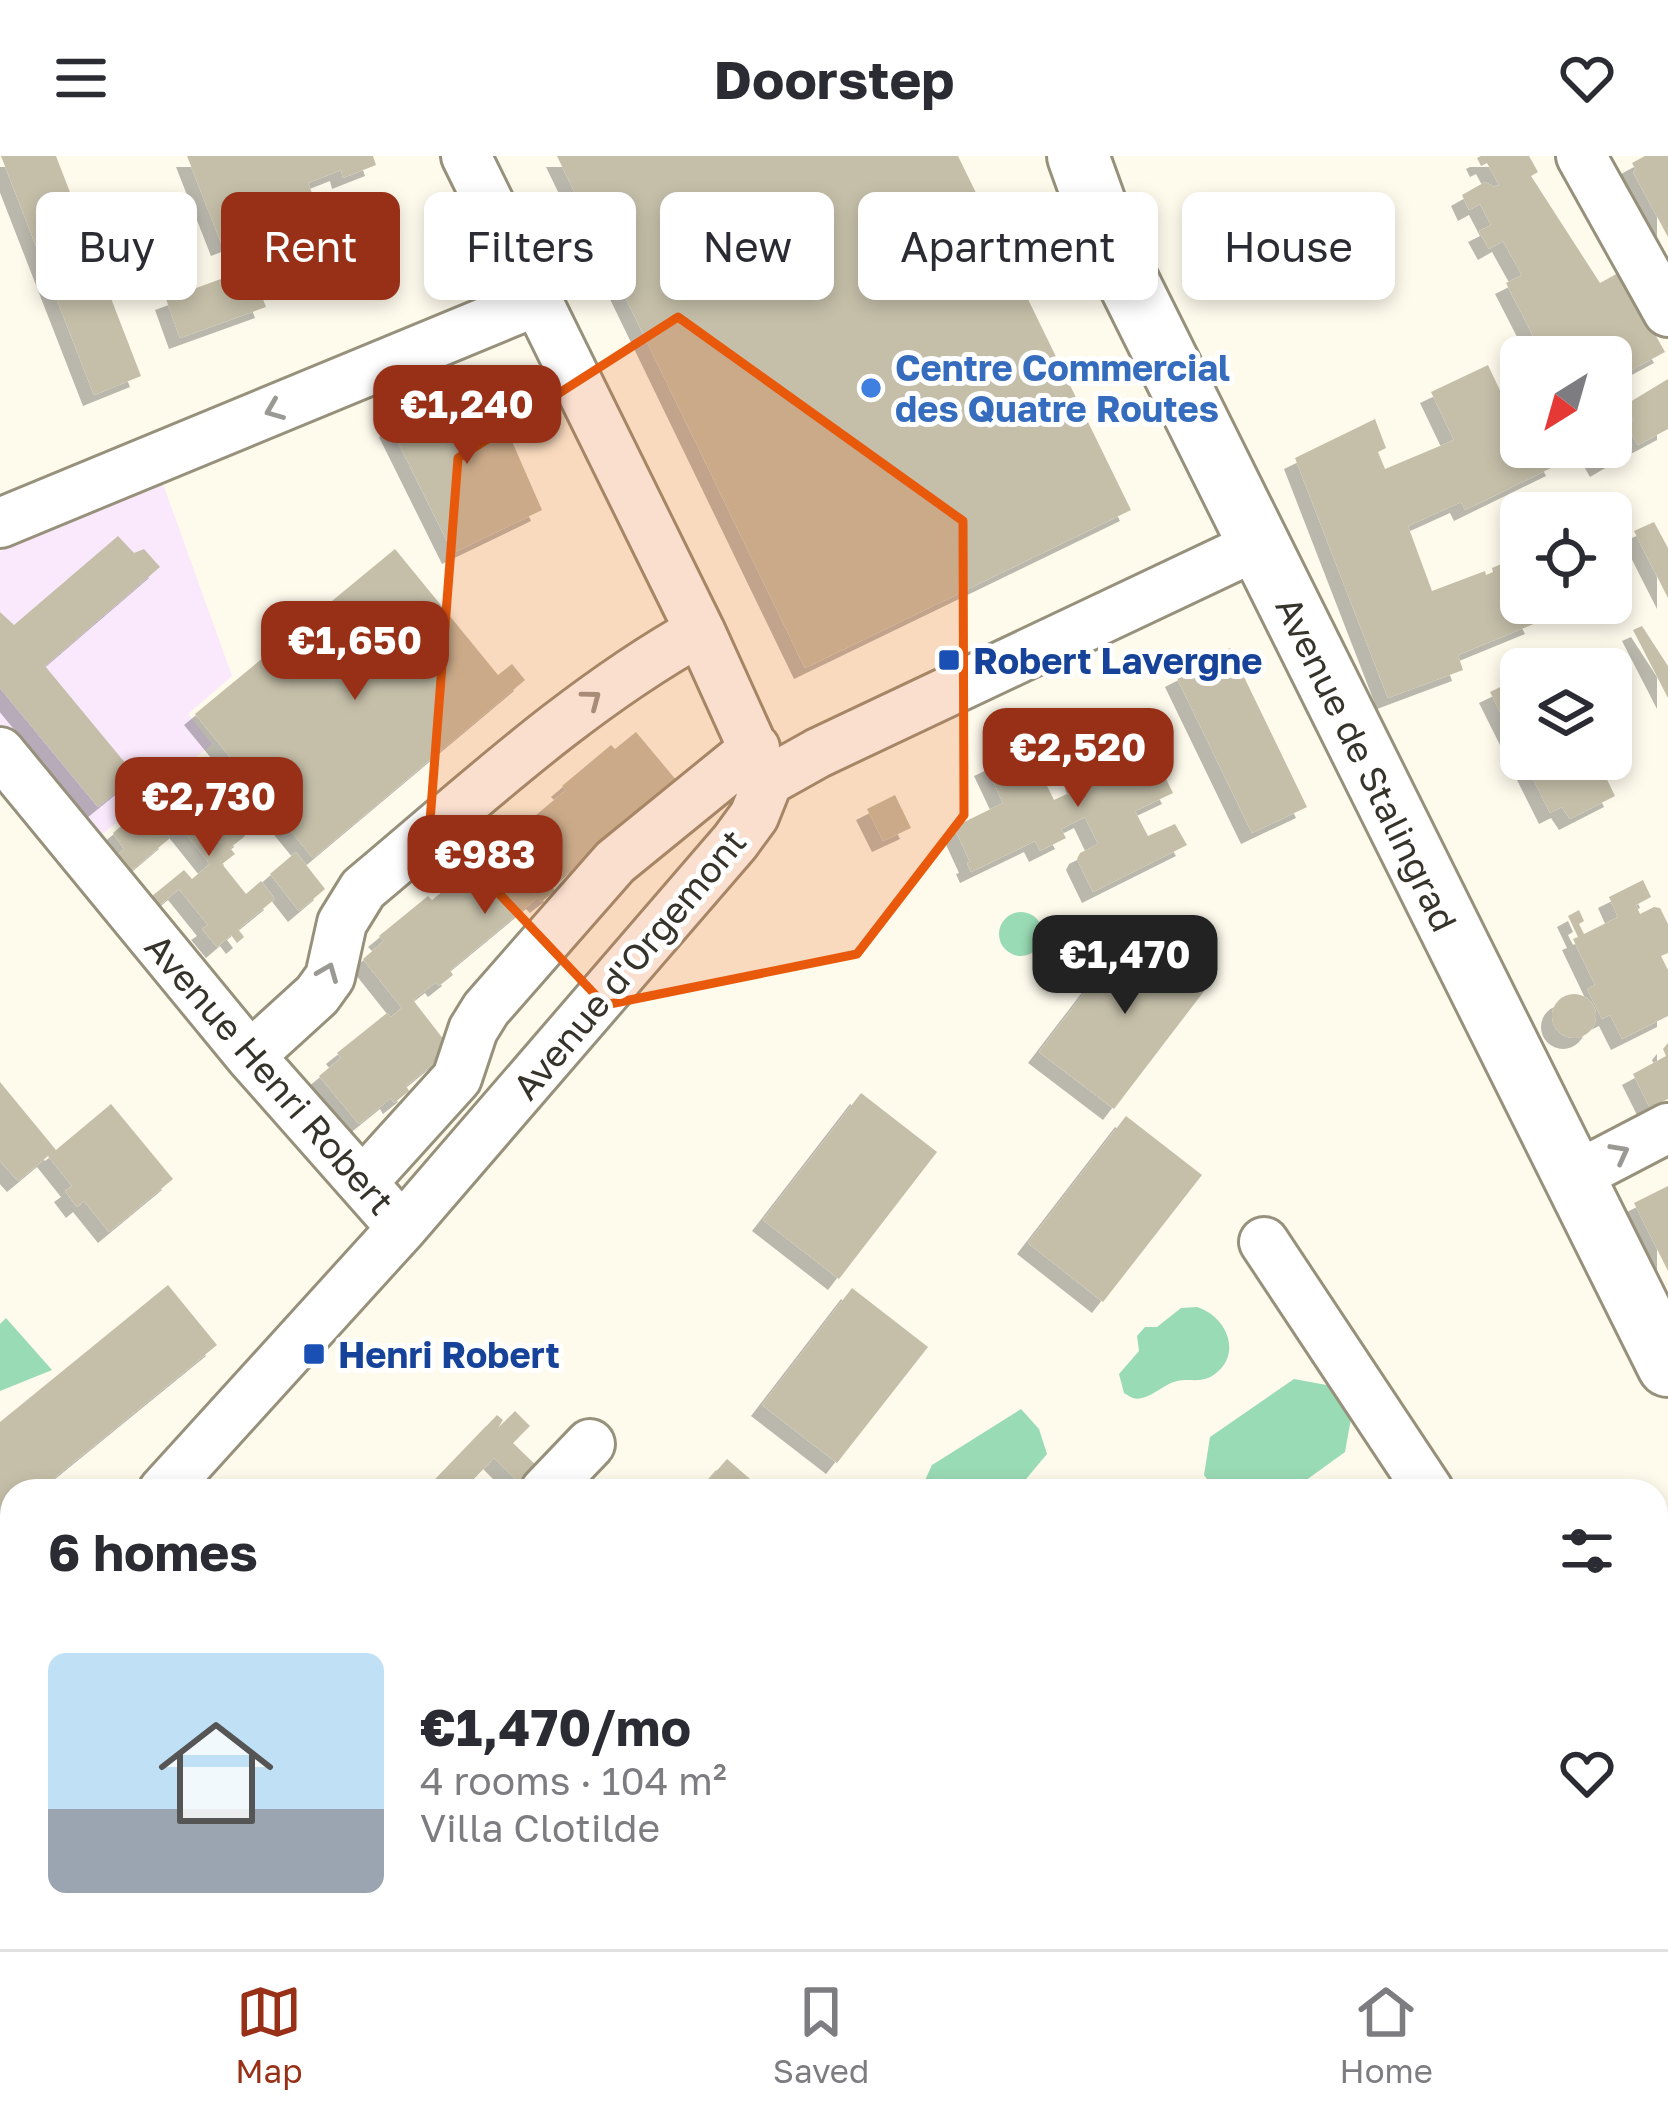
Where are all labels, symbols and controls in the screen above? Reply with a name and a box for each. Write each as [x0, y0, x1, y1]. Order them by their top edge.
icon: menu [48, 45, 114, 111]
icon: heart [1554, 45, 1620, 111]
text: Doorstep [713, 46, 955, 111]
chip: Buy [36, 192, 197, 300]
chip: Rent [221, 192, 400, 300]
chip: Filters [424, 192, 636, 300]
chip: New [660, 192, 834, 300]
chip: Apartment [858, 192, 1158, 300]
chip: House [1182, 192, 1395, 300]
north arrow [1500, 336, 1632, 468]
map controls [1500, 336, 1632, 780]
place label: Centre Commercial des Quatre Routes [895, 346, 1230, 430]
pin: €1,240 [369, 365, 565, 467]
marker: Centre Commercial des Quatre Routes [858, 375, 884, 401]
text: €1,240 [400, 380, 534, 427]
one-way arrow [264, 396, 285, 420]
button: locate [1500, 492, 1632, 624]
street label: Avenue de Stalingrad [1267, 590, 1467, 938]
pin: €1,650 [257, 601, 453, 703]
text: €1,650 [288, 616, 422, 663]
place label: Robert Lavergne [973, 639, 1263, 682]
marker: Robert Lavergne [936, 647, 962, 673]
button: layers [1500, 648, 1632, 780]
one-way arrow [579, 692, 600, 714]
pin: €2,520 [980, 708, 1176, 810]
text: €2,520 [1010, 723, 1146, 770]
pin: €2,730 [111, 757, 307, 859]
text: €2,730 [142, 772, 276, 819]
pin: €983 [414, 815, 556, 917]
street label: Avenue d'Orgemont [504, 820, 754, 1108]
text: €983 [434, 830, 536, 877]
pin: €1,470 [1027, 915, 1223, 1017]
street label: Avenue Henri Robert [137, 925, 403, 1223]
text: €1,470 [1059, 930, 1191, 977]
one-way arrow [313, 963, 337, 984]
one-way arrow [1607, 1144, 1629, 1167]
place label: Henri Robert [338, 1333, 560, 1376]
marker: Henri Robert [301, 1341, 327, 1367]
icon: filters [1554, 1518, 1620, 1584]
text: 6 homes [48, 1521, 258, 1582]
text: €1,470/mo [420, 1696, 691, 1757]
icon: home [144, 1701, 288, 1845]
icon: heart [1554, 1740, 1620, 1806]
text: 4 rooms · 104 m² [420, 1757, 727, 1804]
text: Villa Clotilde [420, 1804, 660, 1851]
tab: Map [235, 1979, 303, 2090]
tab: Saved [773, 1979, 869, 2090]
tab: Home [1340, 1979, 1433, 2090]

